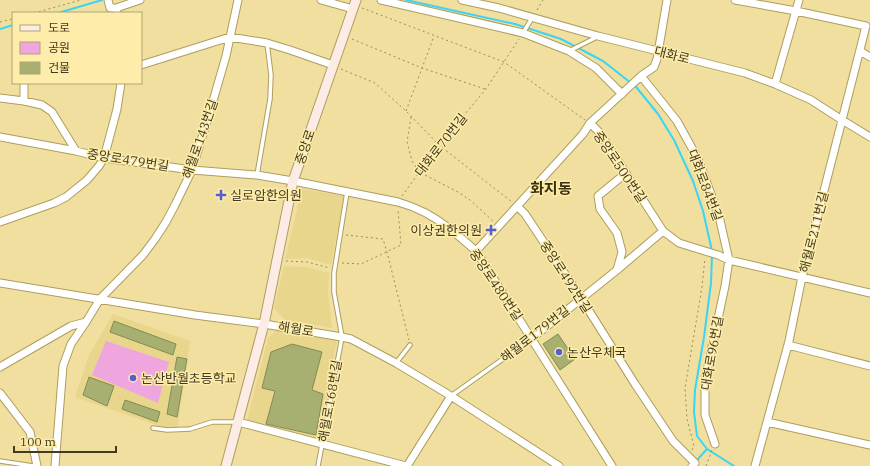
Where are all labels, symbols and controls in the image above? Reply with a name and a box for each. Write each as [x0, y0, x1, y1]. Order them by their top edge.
legend [12, 12, 142, 84]
text: 도로 [48, 20, 70, 35]
text: 공원 [48, 40, 70, 55]
street label: 대화로 [653, 42, 691, 68]
text: 건물 [48, 60, 70, 75]
street label: 해월로143번길 [178, 97, 222, 181]
street label: 대화로70번길 [411, 110, 471, 180]
street label: 중앙로 [291, 127, 319, 167]
street label: 중앙로500번길 [590, 128, 650, 206]
street label: 중앙로479번길 [86, 145, 170, 175]
street label: 대화로84번길 [684, 147, 726, 223]
district label: 화지동 [530, 179, 572, 198]
place label: 실로암한의원 [230, 187, 302, 204]
marker: 실로암한의원 [215, 189, 227, 201]
street label: 해월로211번길 [796, 190, 832, 274]
place label: 이상권한의원 [410, 222, 482, 239]
marker: 이상권한의원 [485, 224, 497, 236]
street label: 중앙로492번길 [536, 237, 596, 317]
street label: 중앙로480번길 [466, 246, 526, 324]
street label: 해월로179번길 [497, 302, 573, 366]
street label: 대화로96번길 [697, 314, 727, 392]
street label: 해월로 [277, 318, 315, 340]
place label: 논산우체국 [567, 344, 627, 361]
marker: 논산우체국 [554, 347, 564, 357]
street label: 해월로168번길 [314, 359, 346, 443]
place label: 논산반월초등학교 [141, 370, 237, 387]
marker: 논산반월초등학교 [128, 373, 138, 383]
scale bar [14, 428, 116, 454]
text: 100 m [20, 434, 56, 449]

